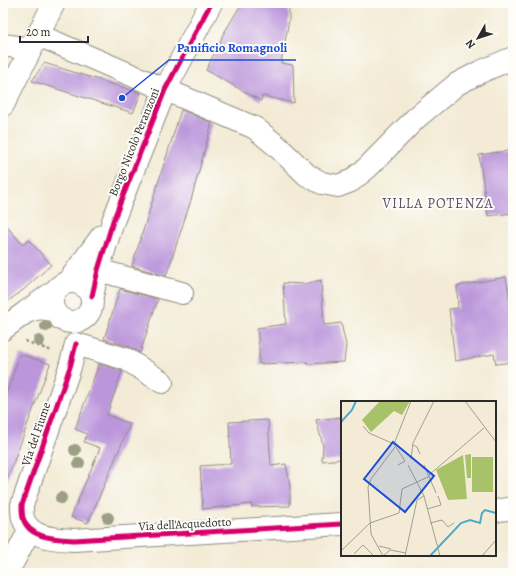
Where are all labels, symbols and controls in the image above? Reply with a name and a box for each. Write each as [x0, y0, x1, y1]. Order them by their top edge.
scale bar [20, 18, 88, 44]
north arrow [458, 18, 498, 58]
text: 20 m [26, 24, 50, 40]
callout: Panificio Romagnoli [169, 35, 296, 60]
text: N [462, 36, 479, 52]
text: Panificio Romagnoli [177, 39, 288, 56]
street label: Borgo Nicolò Peranzoni [105, 85, 163, 199]
district label: VILLA POTENZA [381, 194, 494, 213]
street label: Via del Fiume [17, 400, 54, 469]
inset map [341, 401, 496, 556]
street label: Via dell'Acquedotto [137, 514, 232, 534]

